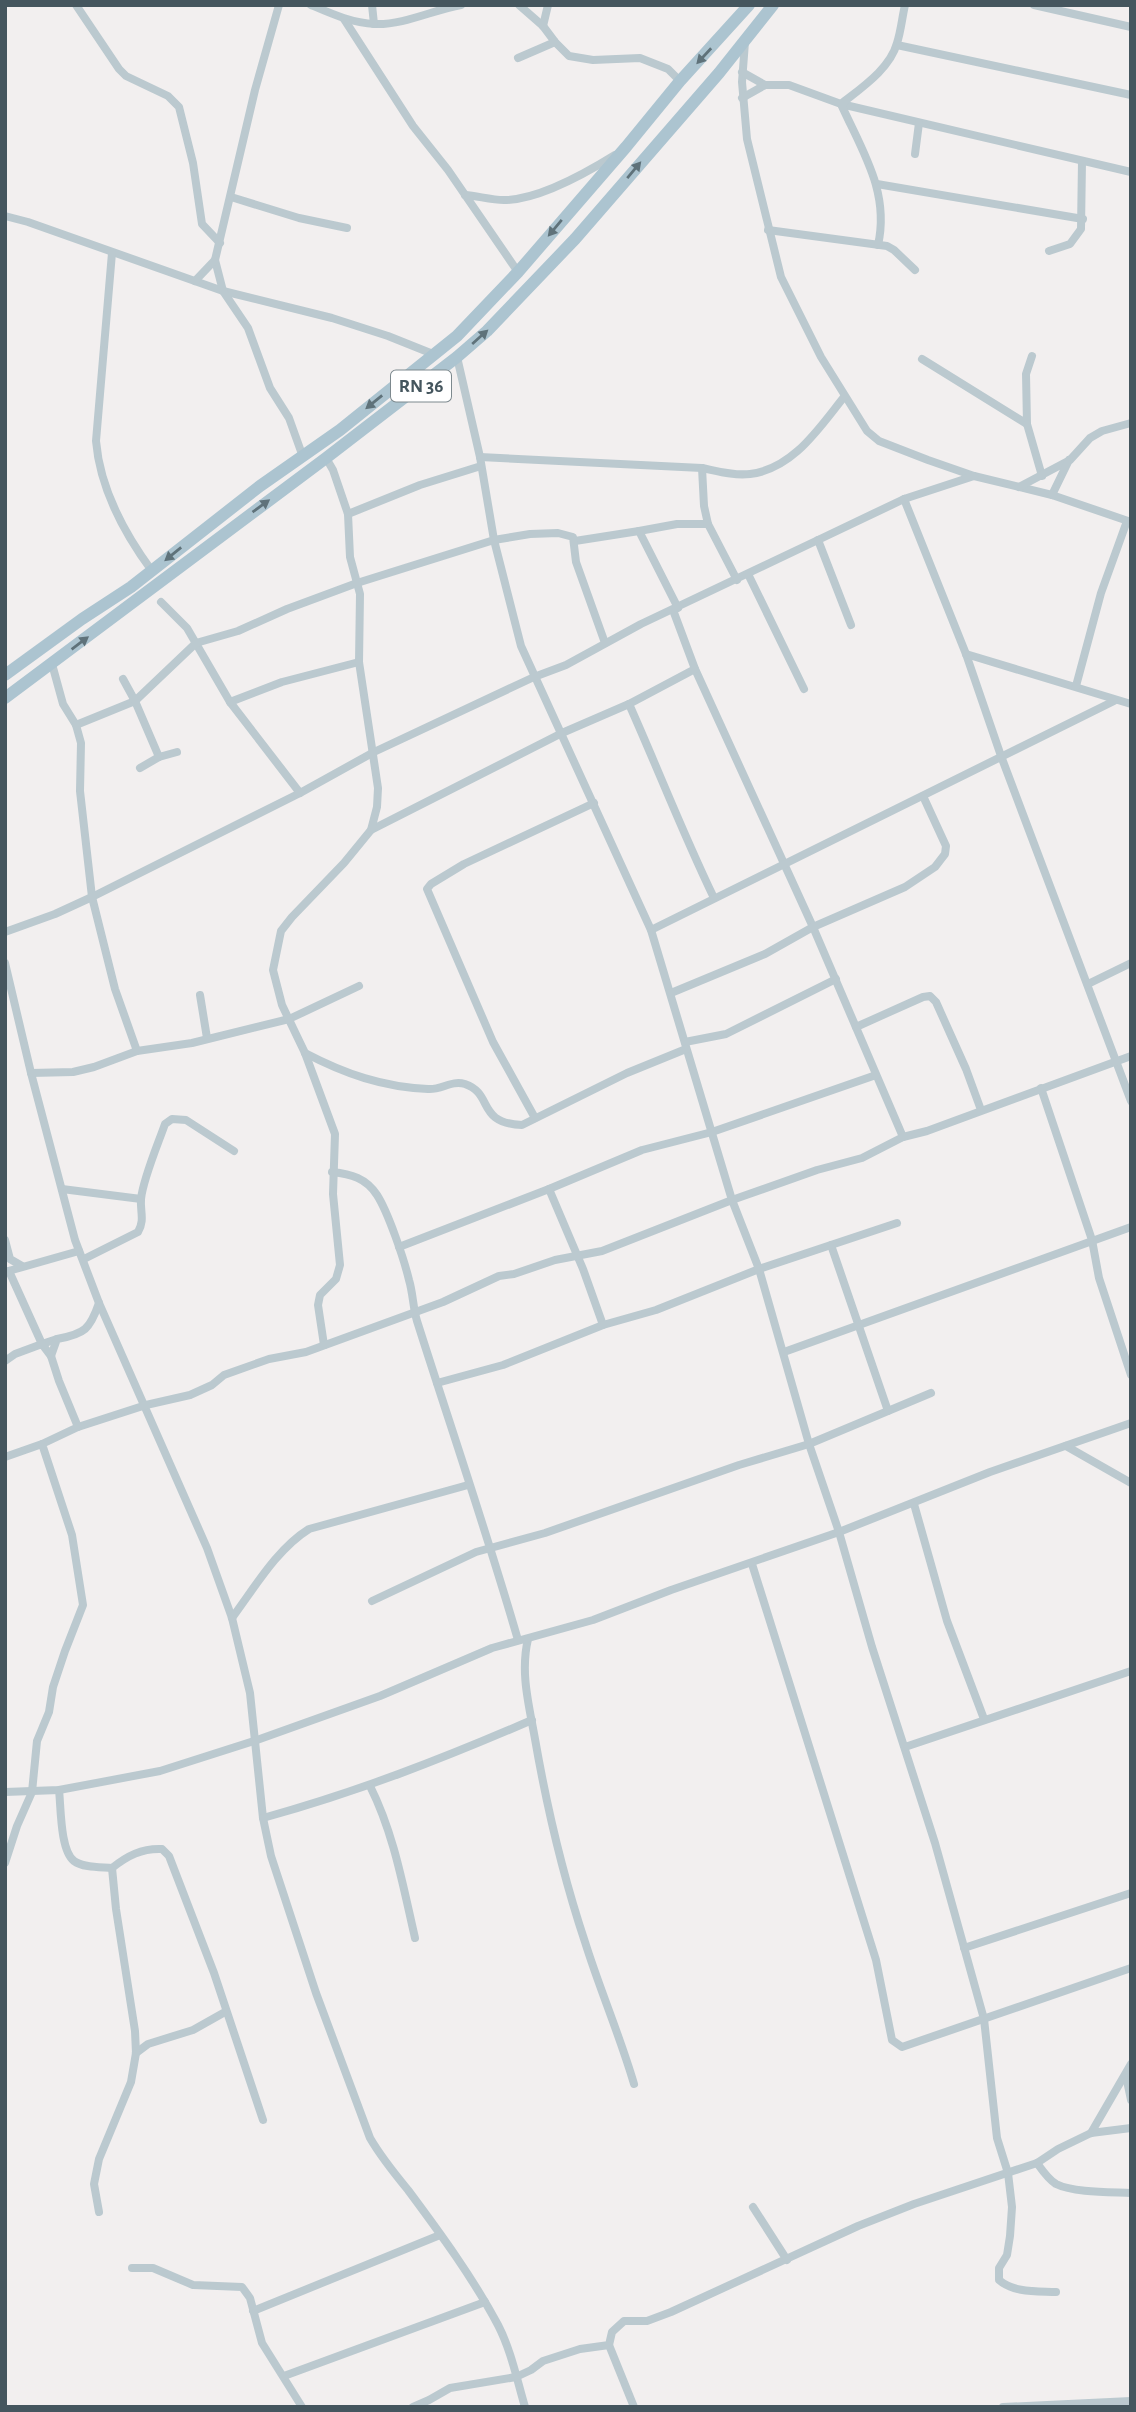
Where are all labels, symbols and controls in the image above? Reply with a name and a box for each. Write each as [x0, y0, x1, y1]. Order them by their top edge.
one-way arrow [696, 47, 712, 64]
one-way arrow [626, 161, 641, 178]
one-way arrow [547, 219, 563, 237]
one-way arrow [471, 329, 489, 345]
road number: RN 36 [391, 370, 451, 402]
one-way arrow [366, 394, 383, 409]
one-way arrow [252, 499, 270, 513]
one-way arrow [165, 546, 183, 561]
one-way arrow [71, 636, 89, 650]

